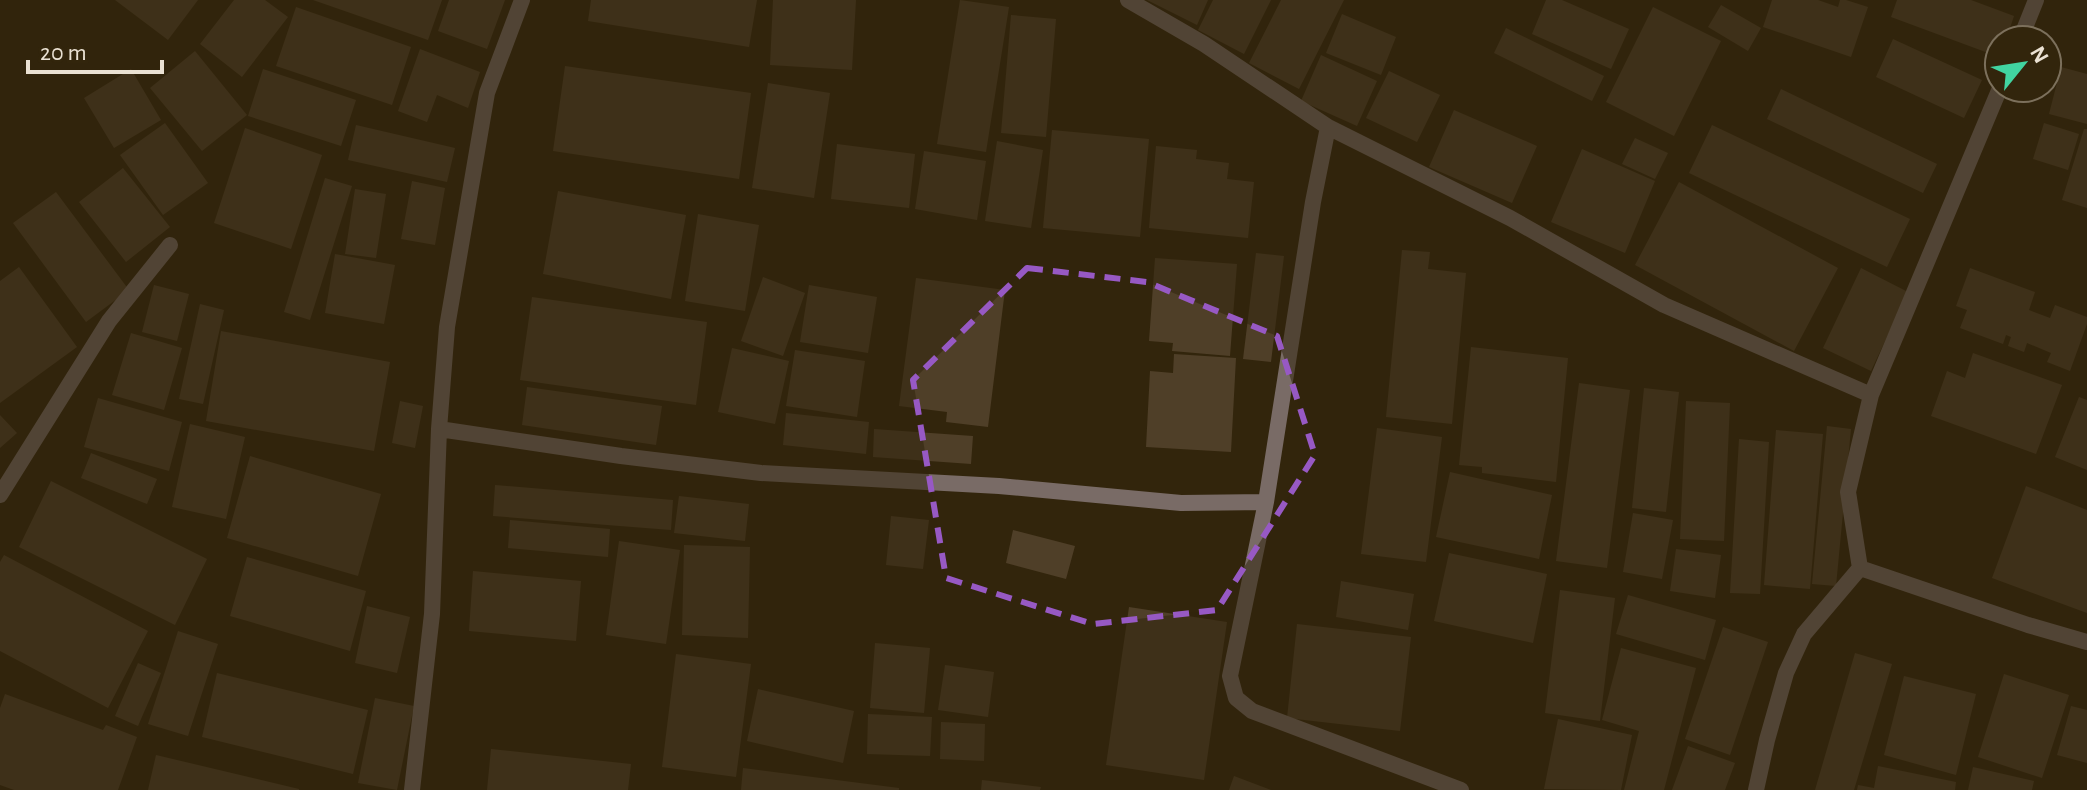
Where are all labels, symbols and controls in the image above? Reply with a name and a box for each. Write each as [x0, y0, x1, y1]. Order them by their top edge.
scale bar [28, 24, 162, 74]
north arrow [1983, 24, 2063, 104]
text: 20 m [40, 41, 87, 65]
text: N [2026, 42, 2053, 67]

